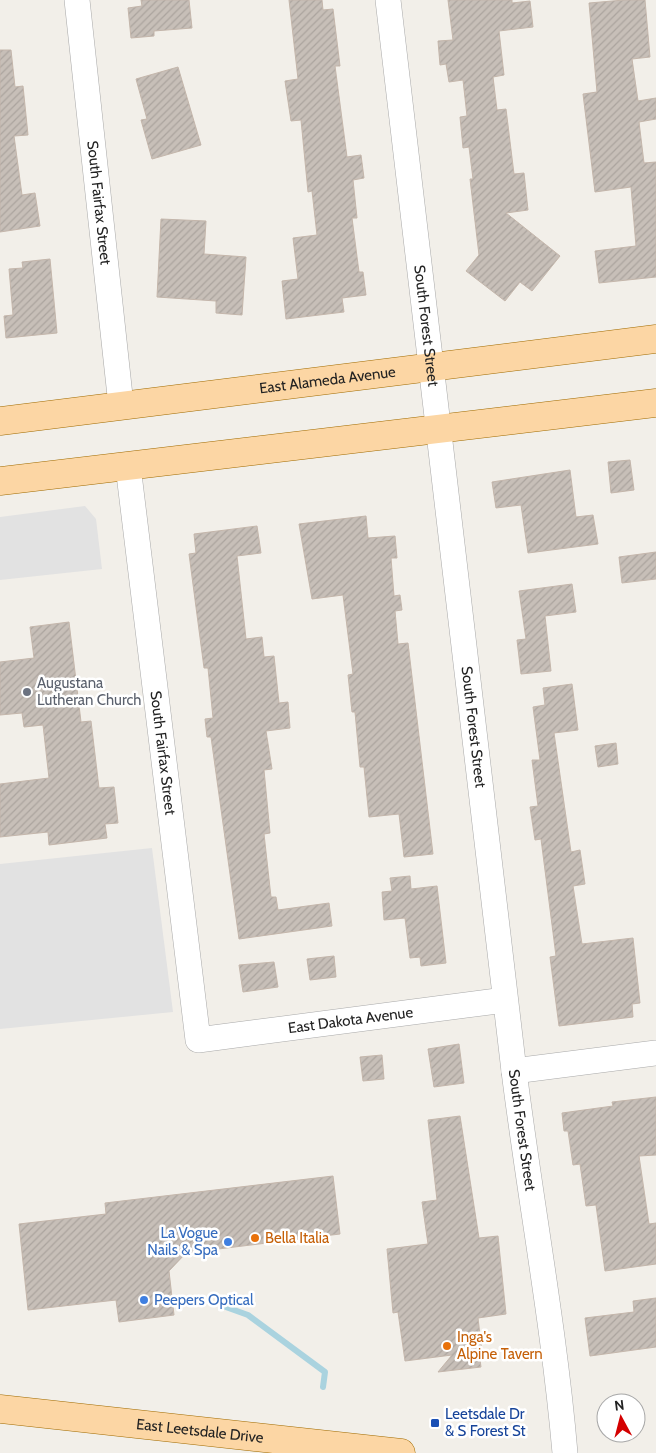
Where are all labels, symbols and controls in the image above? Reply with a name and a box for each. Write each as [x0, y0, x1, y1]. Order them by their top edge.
street label: South Fairfax Street [83, 140, 115, 266]
street label: South Forest Street [410, 264, 442, 388]
street label: East Alameda Avenue [258, 363, 397, 398]
street label: South Forest Street [457, 665, 490, 789]
place label: Augustana Lutheran Church [37, 674, 141, 709]
marker: Augustana Lutheran Church [21, 686, 33, 698]
street label: South Fairfax Street [146, 690, 179, 816]
street label: East Dakota Avenue [287, 1003, 414, 1037]
street label: South Forest Street [505, 1068, 540, 1192]
place label: La Vogue Nails & Spa [147, 1224, 219, 1259]
place label: Bella Italia [265, 1229, 330, 1247]
marker: Bella Italia [249, 1232, 261, 1244]
marker: La Vogue Nails & Spa [222, 1236, 234, 1248]
place label: Peepers Optical [154, 1291, 254, 1309]
marker: Peepers Optical [138, 1294, 150, 1306]
place label: Inga's Alpine Tavern [457, 1328, 543, 1363]
marker: Inga's Alpine Tavern [441, 1340, 453, 1352]
north arrow [596, 1393, 646, 1443]
text: N [613, 1396, 625, 1415]
place label: Leetsdale Dr & S Forest St [445, 1405, 526, 1440]
street label: East Leetsdale Drive [135, 1415, 265, 1447]
marker: Leetsdale Dr & S Forest St [429, 1417, 441, 1429]

